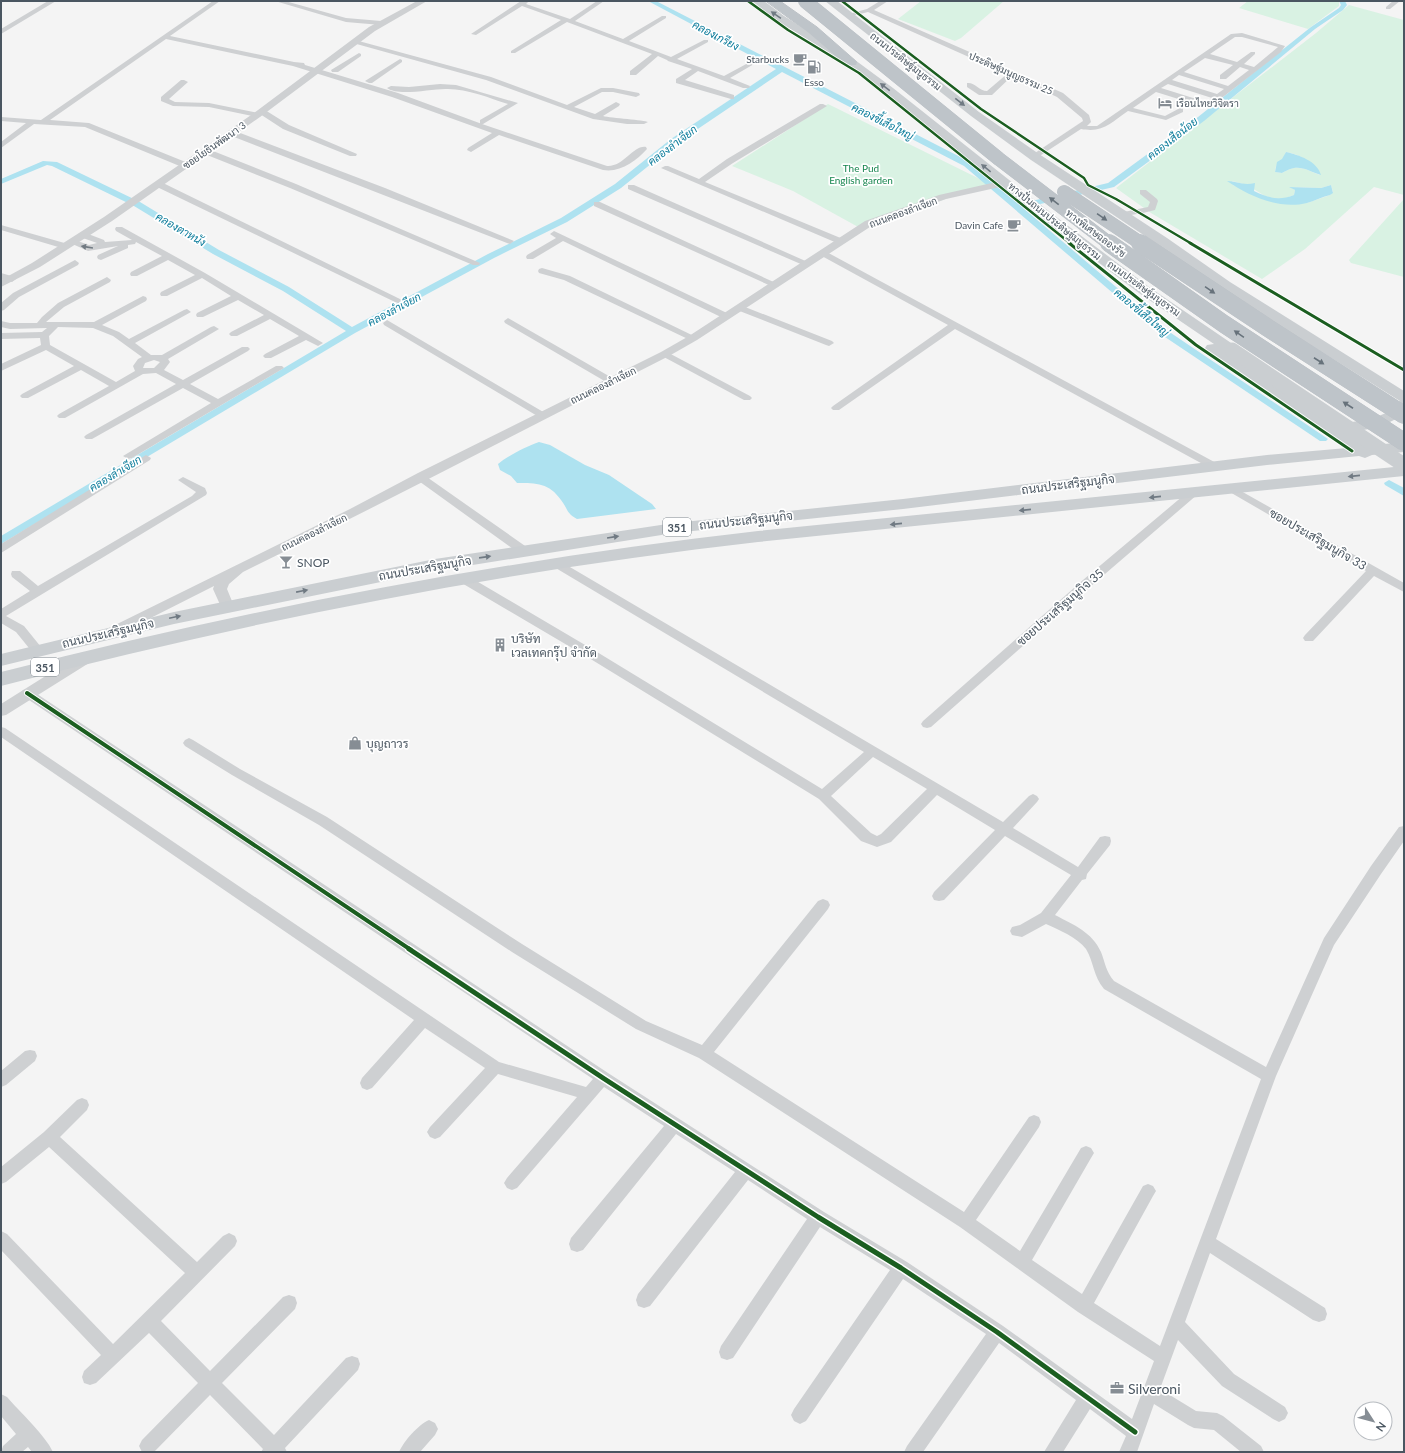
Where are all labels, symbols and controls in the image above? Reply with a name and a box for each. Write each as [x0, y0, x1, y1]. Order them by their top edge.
one-way arrow [771, 11, 782, 19]
water label: คลองเกรียง [691, 16, 742, 53]
street label: ถนนประดิษฐ์มนูธรรม [867, 29, 945, 94]
street label: ประดิษฐ์มนูญธรรม 25 [966, 48, 1056, 99]
cafe icon: Starbucks [792, 51, 808, 67]
place label: Starbucks [746, 53, 789, 65]
fuel station icon: Esso [806, 59, 822, 75]
place label: Esso [804, 76, 824, 88]
one-way arrow [879, 83, 890, 91]
hotel icon: เรือนไทยวิจิตรา [1157, 95, 1173, 111]
water label: คลองขี้เสือใหญ่ [849, 96, 919, 143]
place label: เรือนไทยวิจิตรา [1176, 97, 1239, 109]
one-way arrow [954, 98, 965, 107]
water label: คลองเสือน้อย [1144, 113, 1200, 162]
street label: ซอยโยธินพัฒนา 3 [180, 119, 248, 171]
water label: คลองลำเจียก [644, 121, 699, 168]
park label: The Pud English garden [829, 162, 893, 186]
one-way arrow [981, 163, 992, 172]
street label: ทางปั่นถนนประดิษฐ์มนูธรรม [1005, 179, 1105, 264]
street label: ถนนคลองลำเจียก [867, 194, 939, 230]
one-way arrow [1049, 197, 1060, 205]
street label: ทางพิเศษฉลองรัช [1064, 207, 1128, 259]
water label: คลองตาหนัง [154, 209, 208, 249]
one-way arrow [1097, 213, 1107, 221]
cafe icon: Davin Cafe [1006, 217, 1022, 233]
place label: Davin Cafe [955, 219, 1003, 231]
one-way arrow [81, 244, 93, 250]
street label: ถนนประดิษฐ์มนูธรรม [1104, 257, 1183, 320]
water label: คลองขี้เสือใหญ่ [1111, 282, 1175, 340]
one-way arrow [1205, 286, 1216, 293]
water label: คลองลำเจียก [365, 289, 423, 328]
one-way arrow [1234, 330, 1245, 338]
one-way arrow [1314, 357, 1324, 365]
street label: ถนนคลองลำเจียก [568, 364, 638, 406]
one-way arrow [1342, 402, 1354, 409]
water label: คลองลำเจียก [86, 452, 143, 494]
street label: ถนนประเสริฐมนูกิจ [1020, 471, 1116, 498]
one-way arrow [1348, 473, 1360, 480]
one-way arrow [1149, 493, 1161, 500]
street label: ซอยประเสริฐมนูกิจ 33 [1266, 505, 1369, 574]
one-way arrow [1019, 507, 1031, 514]
street label: ถนนประเสริฐมนูกิจ [699, 508, 794, 533]
street label: ถนนคลองลำเจียก [279, 511, 349, 553]
road number: 351 [663, 518, 691, 536]
one-way arrow [890, 520, 902, 527]
one-way arrow [607, 534, 620, 540]
street label: ถนนประเสริฐมนูกิจ [377, 552, 473, 585]
bar icon: SNOP [278, 554, 294, 570]
one-way arrow [479, 554, 491, 560]
place label: SNOP [297, 555, 329, 570]
street label: ซอยประเสริฐมนูกิจ 35 [1014, 565, 1107, 649]
one-way arrow [296, 588, 308, 594]
one-way arrow [169, 614, 181, 620]
street label: ถนนประเสริฐมนูกิจ [61, 615, 156, 652]
place label: บริษัท เวลเทคกรุ๊ป จำกัด [511, 631, 597, 662]
building icon: บริษัท เวลเทคกรุ๊ป จำกัด [492, 637, 508, 653]
road number: 351 [31, 658, 59, 676]
shop icon: บุญถาวร [347, 735, 363, 751]
place label: บุญถาวร [366, 736, 409, 753]
office icon: Silveroni [1109, 1380, 1125, 1396]
place label: Silveroni [1128, 1380, 1181, 1397]
north arrow [1353, 1401, 1393, 1441]
text: N [1374, 1420, 1389, 1434]

